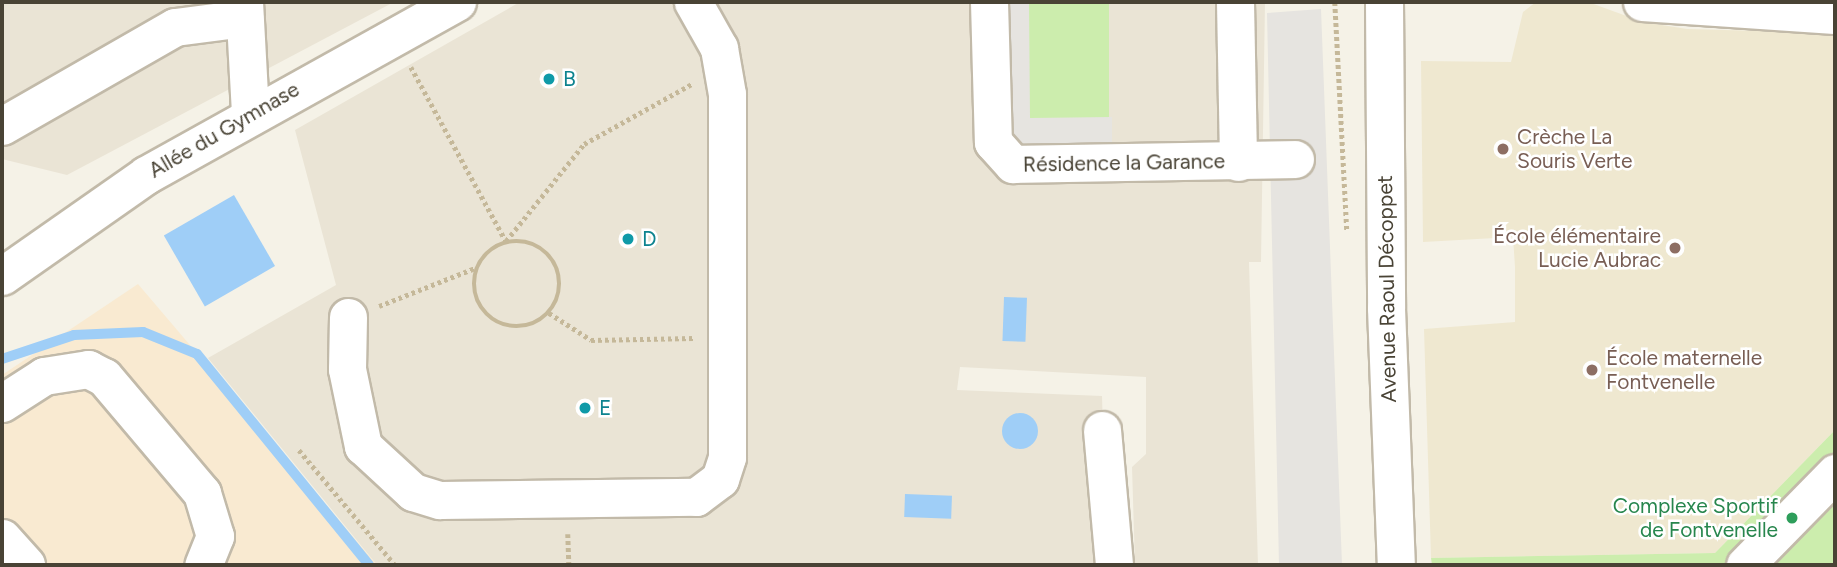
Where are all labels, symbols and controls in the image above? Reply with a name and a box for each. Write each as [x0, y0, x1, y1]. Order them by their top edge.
place label: B [563, 66, 576, 92]
marker: B [541, 71, 557, 87]
street label: Allée du Gymnase [144, 77, 304, 183]
place label: Crèche La Souris Verte [1517, 124, 1632, 174]
marker: Crèche La Souris Verte [1495, 141, 1511, 157]
street label: Résidence la Garance [1023, 149, 1225, 177]
street label: Avenue Raoul Décoppet [1372, 175, 1402, 403]
place label: École élémentaire Lucie Aubrac [1493, 223, 1661, 273]
place label: D [642, 226, 656, 252]
marker: D [620, 231, 636, 247]
marker: École élémentaire Lucie Aubrac [1667, 240, 1683, 256]
place label: École maternelle Fontvenelle [1606, 345, 1762, 395]
marker: École maternelle Fontvenelle [1584, 362, 1600, 378]
place label: E [599, 395, 611, 421]
marker: E [577, 400, 593, 416]
place label: Complexe Sportif de Fontvenelle [1613, 493, 1778, 543]
marker: Complexe Sportif de Fontvenelle [1784, 510, 1800, 526]

